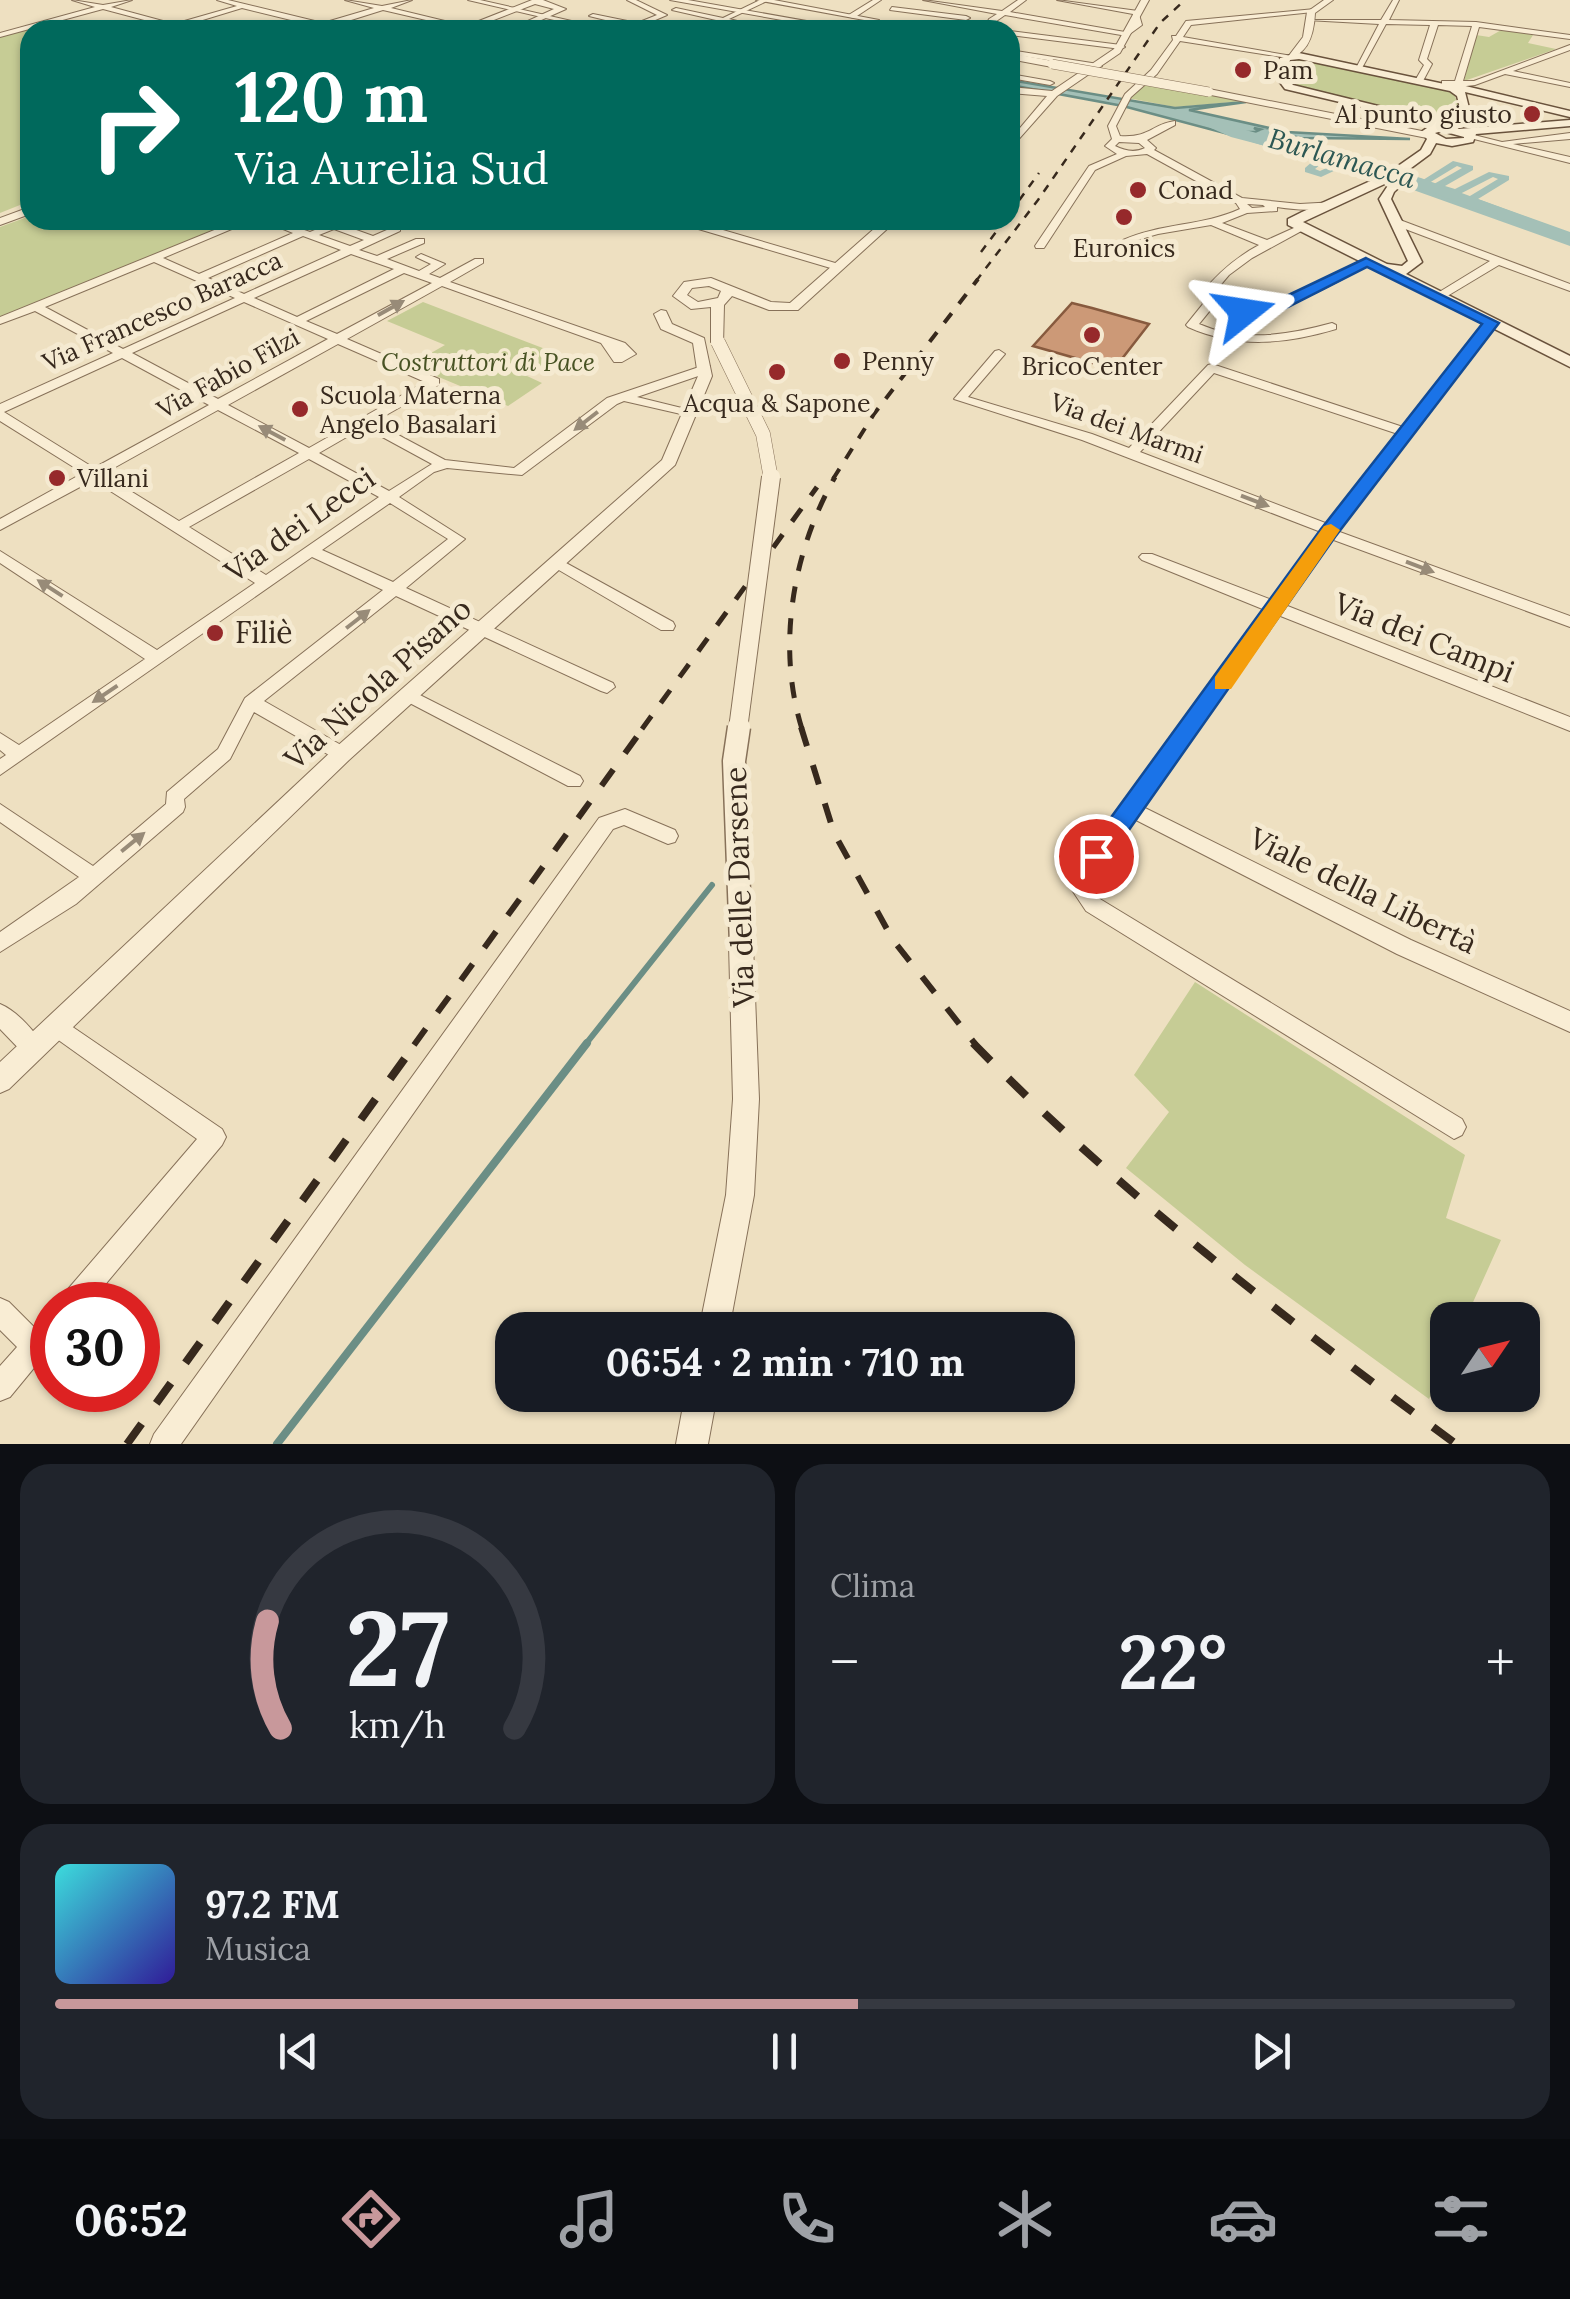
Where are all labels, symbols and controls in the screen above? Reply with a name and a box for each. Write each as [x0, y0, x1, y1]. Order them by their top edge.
text: 120 m [235, 52, 428, 141]
place label: Pam [1263, 54, 1313, 86]
marker: Pam [1232, 59, 1254, 81]
icon: right [70, 60, 200, 190]
place label: Al punto giusto [1334, 98, 1512, 130]
marker: Al punto giusto [1521, 103, 1543, 125]
water label: Burlamacca [1264, 120, 1420, 196]
text: Via Aurelia Sud [235, 139, 549, 196]
place label: Conad [1158, 174, 1233, 206]
marker: Conad [1127, 179, 1149, 201]
marker: Euronics [1113, 206, 1135, 228]
place label: Euronics [1073, 232, 1175, 264]
street label: Via Francesco Baracca [36, 244, 287, 379]
position arrow [1192, 260, 1296, 364]
one-way arrow [377, 300, 406, 317]
street label: Via Fabio Filzi [150, 321, 305, 426]
marker: BricoCenter [1081, 324, 1103, 346]
place label: Penny [862, 345, 935, 377]
park label: Costruttori di Pace [381, 346, 595, 378]
marker: Penny [831, 350, 853, 372]
place label: BricoCenter [1021, 350, 1163, 382]
marker: Acqua & Sapone [766, 361, 788, 383]
place label: Scuola Materna Angelo Basalari [319, 379, 501, 440]
street label: Via dei Marmi [1045, 385, 1208, 471]
place label: Acqua & Sapone [683, 387, 870, 419]
marker: Scuola Materna Angelo Basalari [289, 398, 311, 420]
one-way arrow [573, 410, 599, 431]
one-way arrow [257, 425, 286, 442]
street label: Via dei Lecci [216, 458, 382, 591]
place label: Villani [76, 462, 149, 494]
marker: Villani [46, 467, 68, 489]
one-way arrow [1240, 494, 1270, 509]
one-way arrow [1405, 560, 1435, 575]
one-way arrow [36, 580, 63, 598]
street label: Via dei Campi [1328, 583, 1520, 690]
street label: Via Nicola Pisano [275, 589, 479, 778]
one-way arrow [345, 609, 370, 630]
place label: Filiè [235, 613, 293, 651]
marker: Filiè [204, 622, 226, 644]
one-way arrow [91, 685, 118, 703]
street label: Via delle Darsene [716, 766, 762, 1009]
pin [1054, 814, 1139, 899]
street label: Viale della Libertà [1242, 818, 1484, 962]
icon: arrive [1069, 829, 1124, 884]
one-way arrow [120, 832, 145, 853]
speed limit sign: 30 [30, 1282, 160, 1412]
north arrow [1430, 1302, 1540, 1412]
map controls [1430, 1302, 1540, 1412]
text: 06:54 · 2 min · 710 m [606, 1338, 964, 1386]
text: Clima [830, 1565, 915, 1606]
text: 27 [345, 1581, 450, 1714]
text: 22° [1118, 1614, 1227, 1710]
text: − [830, 1627, 859, 1697]
text: + [1486, 1627, 1515, 1697]
text: km/h [349, 1702, 446, 1748]
text: 97.2 FM [205, 1880, 340, 1928]
text: Musica [205, 1928, 311, 1969]
icon: previous [271, 2024, 326, 2079]
icon: pause [757, 2024, 812, 2079]
icon: next [1244, 2024, 1299, 2079]
icon: directions [336, 2184, 406, 2254]
icon: music [554, 2184, 624, 2254]
icon: phone [772, 2184, 842, 2254]
icon: climate [990, 2184, 1060, 2254]
icon: car [1208, 2184, 1278, 2254]
icon: filters [1426, 2184, 1496, 2254]
text: 06:52 [74, 2191, 188, 2248]

